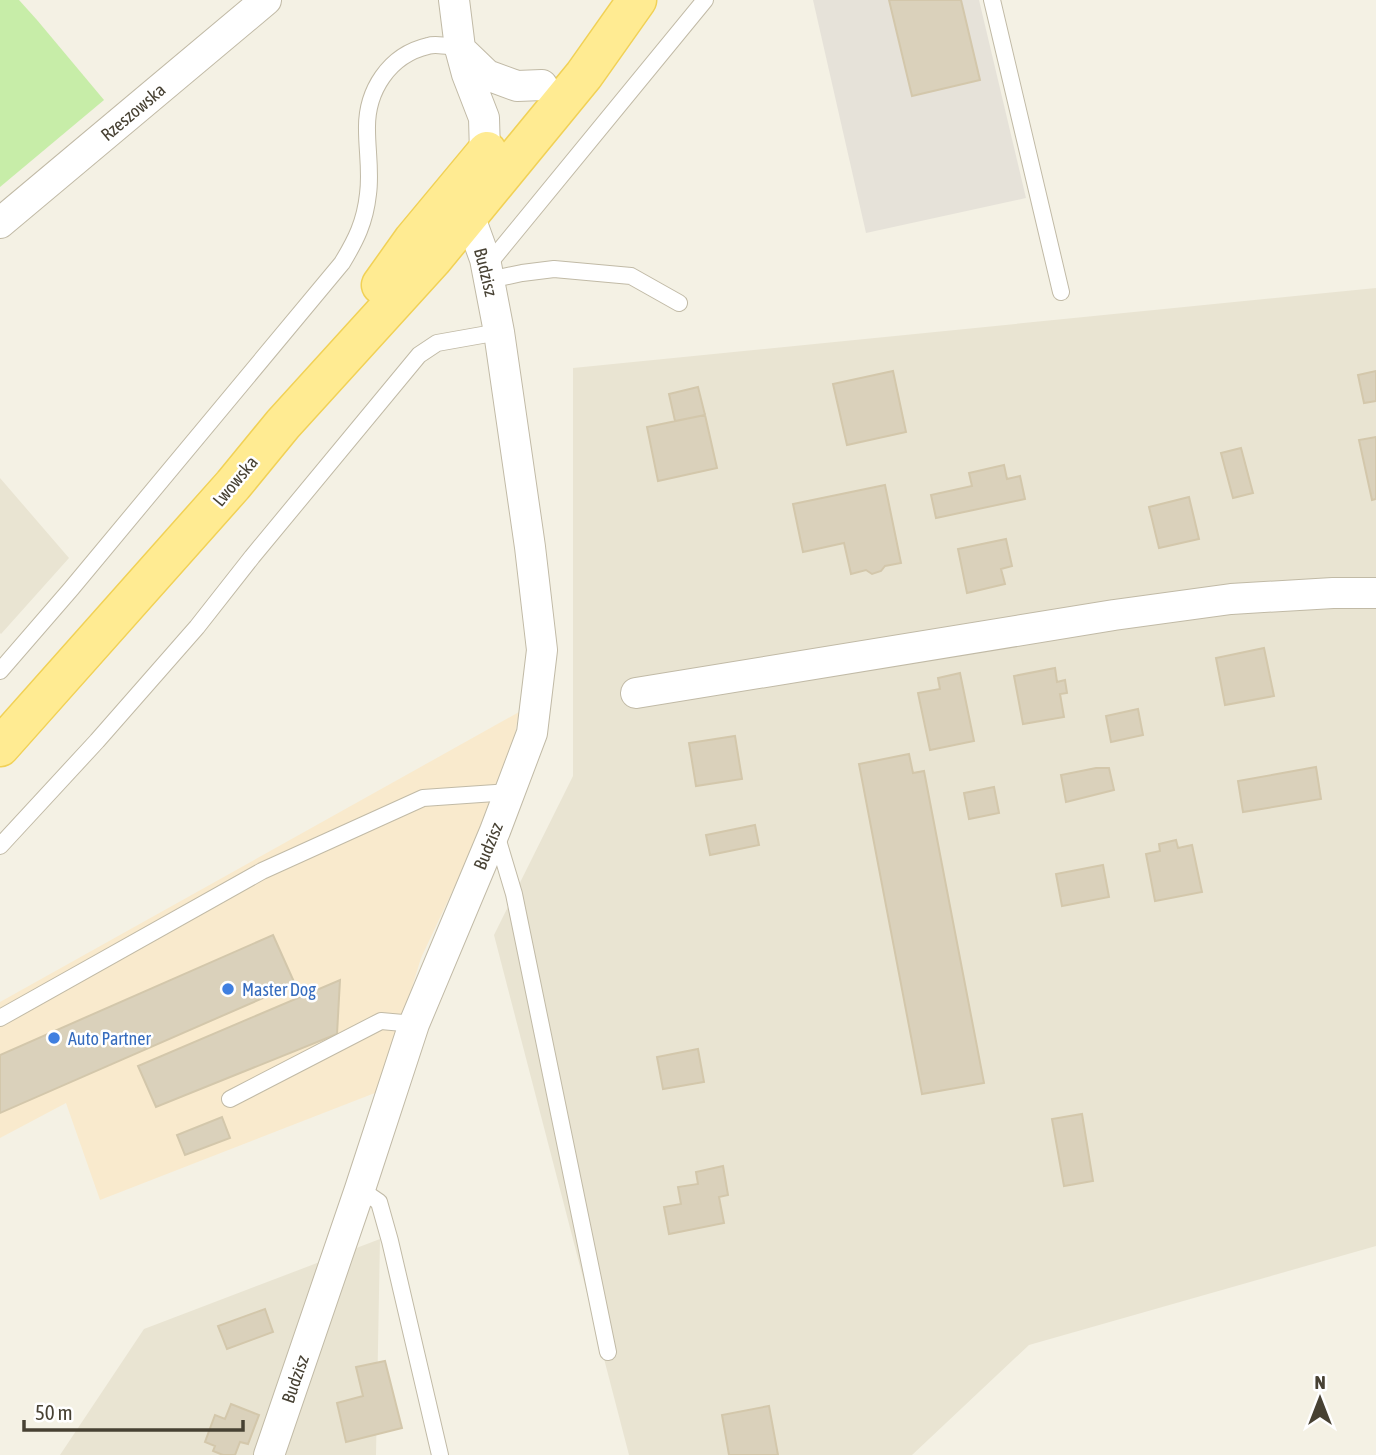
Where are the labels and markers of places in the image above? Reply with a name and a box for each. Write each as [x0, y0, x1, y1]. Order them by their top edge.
place label: Master Dog [242, 979, 316, 1000]
marker: Master Dog [220, 981, 236, 997]
place label: Auto Partner [68, 1028, 151, 1049]
marker: Auto Partner [46, 1030, 62, 1046]

